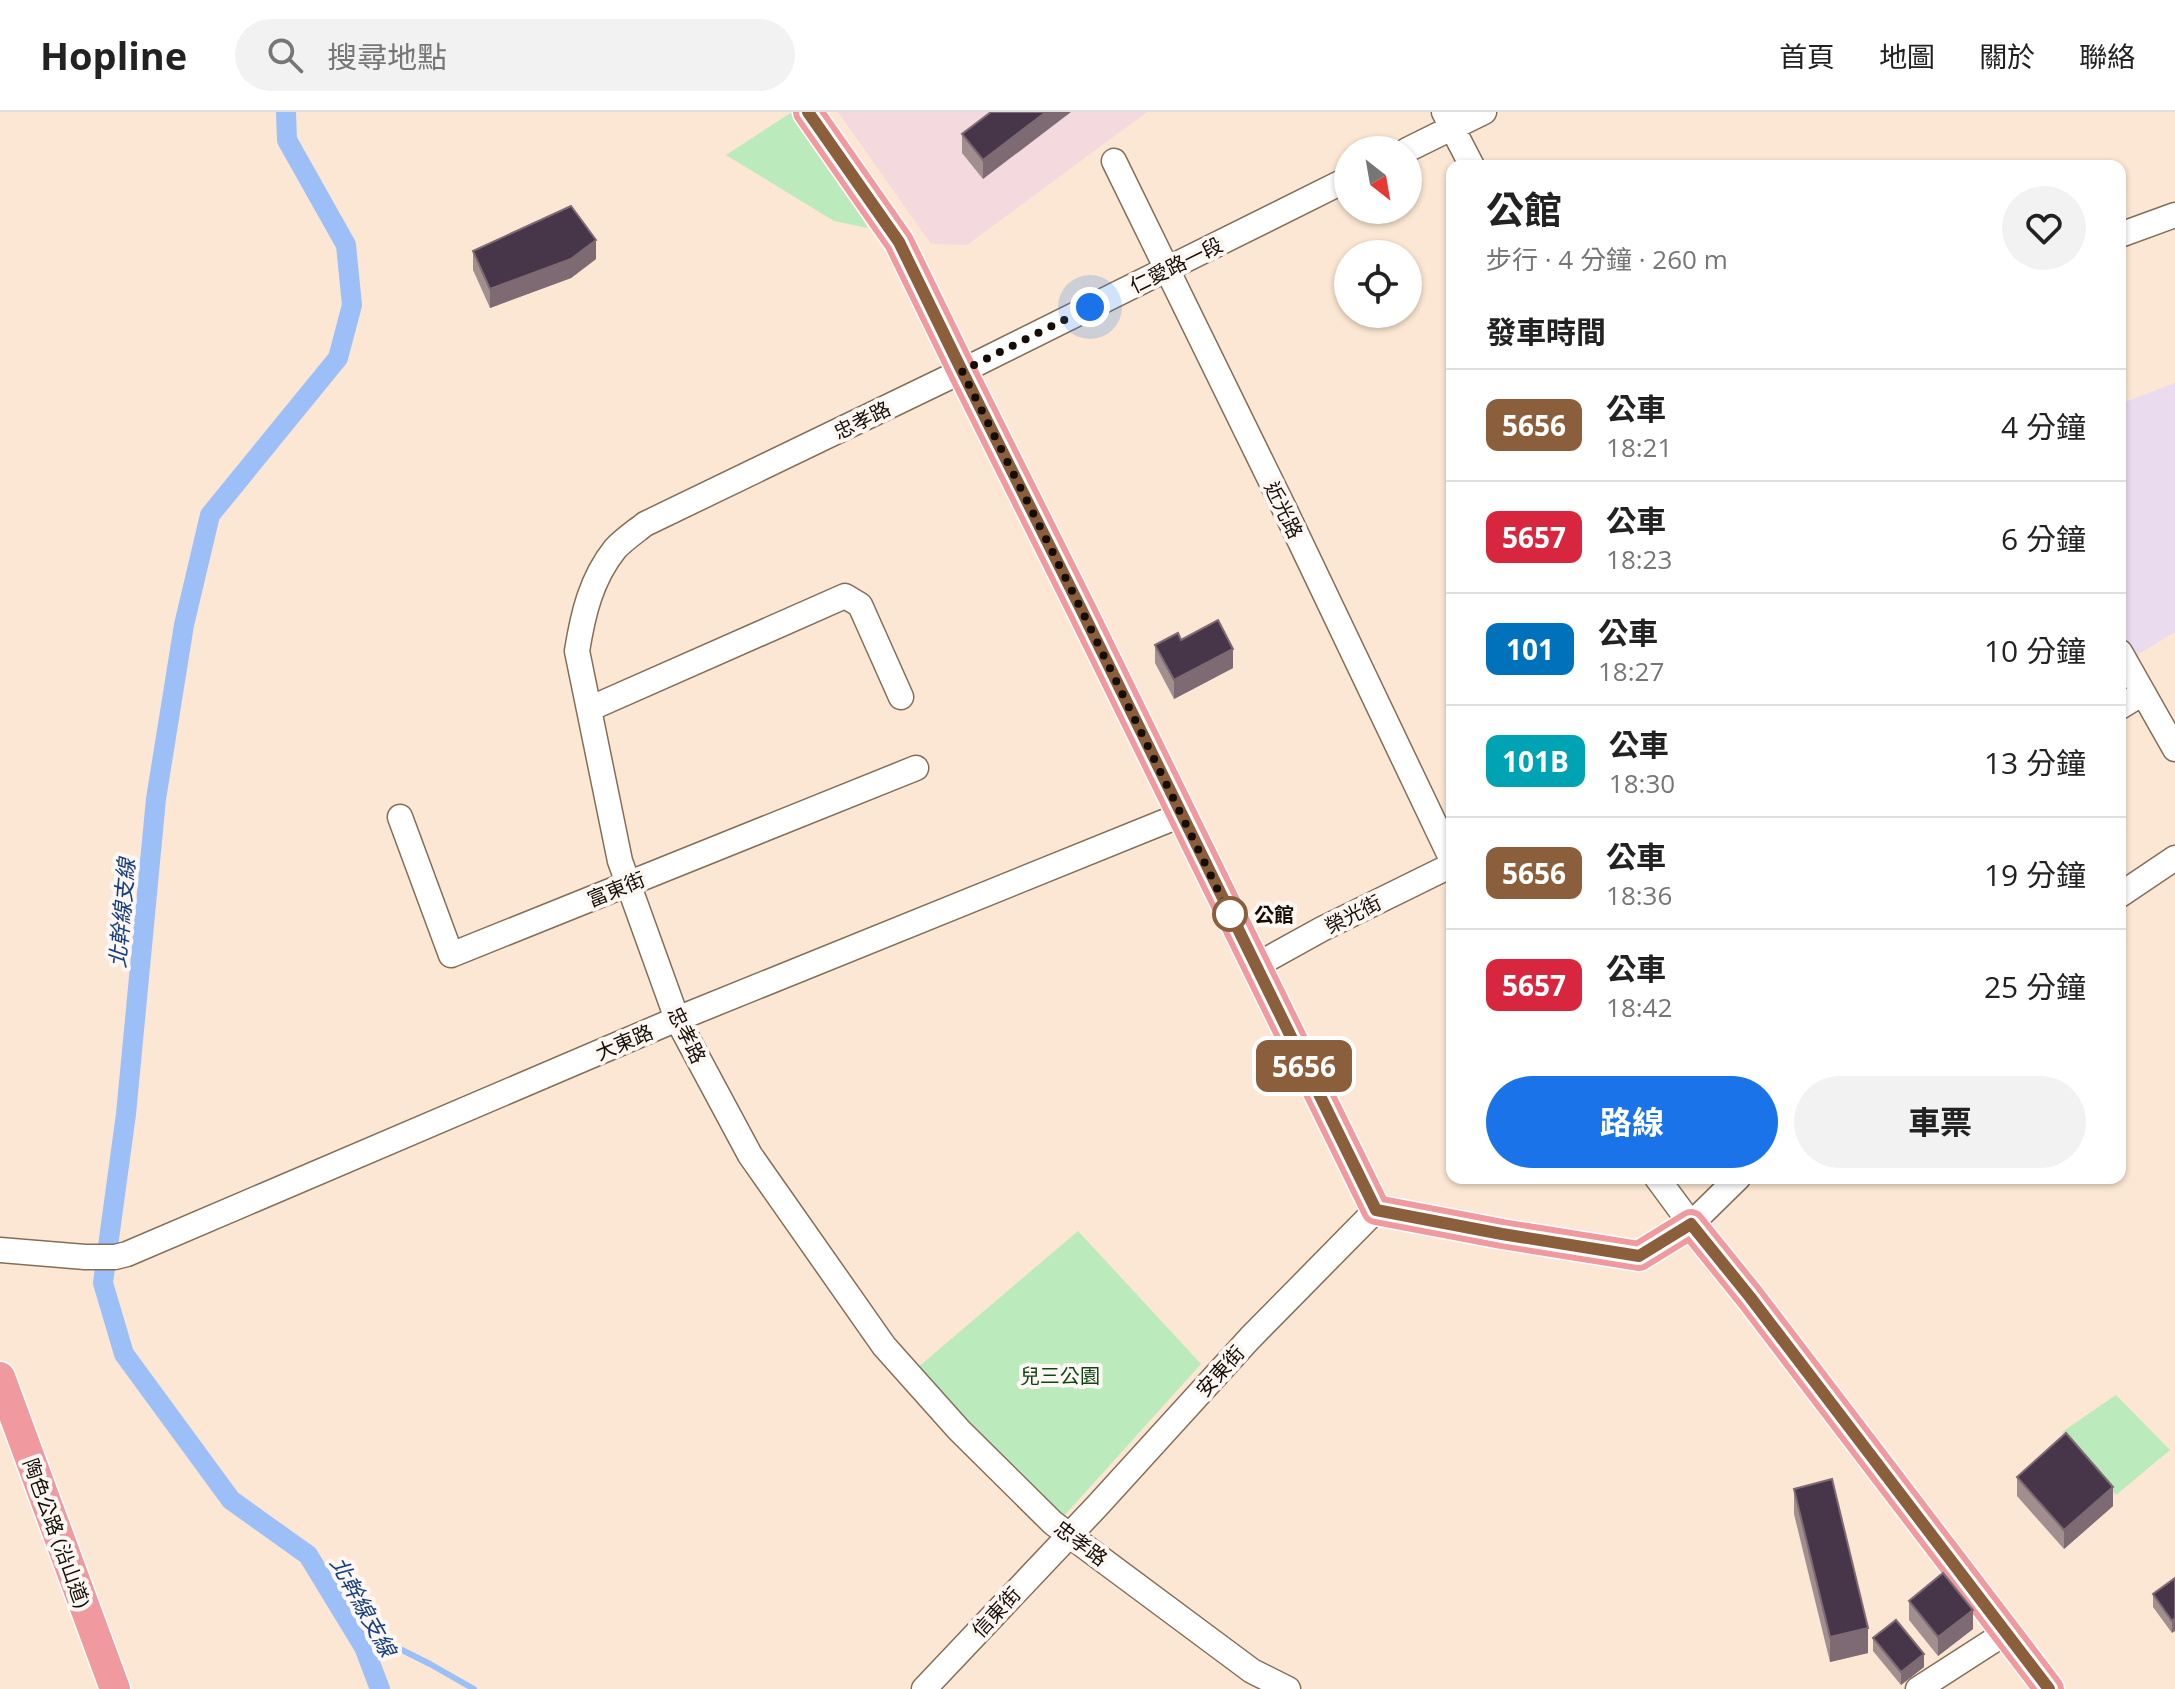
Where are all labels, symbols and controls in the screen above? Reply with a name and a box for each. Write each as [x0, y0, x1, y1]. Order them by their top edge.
search box [235, 19, 795, 91]
text: Hopline [40, 29, 187, 81]
icon: search [263, 33, 307, 77]
text: 搜尋地點 [327, 36, 447, 77]
text: 首頁 [1779, 37, 1835, 75]
text: 地圖 [1879, 37, 1935, 75]
text: 關於 [1979, 37, 2035, 75]
text: 聯絡 [2079, 37, 2135, 75]
north arrow [1334, 136, 1422, 224]
map controls [1334, 136, 1422, 328]
text: 公館 [1486, 183, 1562, 235]
button: heart [2002, 186, 2086, 270]
street label: 仁愛路一段 [1125, 231, 1227, 299]
button: locate [1334, 240, 1422, 328]
text: 步行 · 4 分鐘 · 260 m [1486, 241, 1728, 277]
your location [1070, 287, 1110, 327]
text: 發車時間 [1486, 311, 1606, 352]
text: 公車 [1606, 388, 1666, 429]
street label: 忠孝路 [829, 395, 895, 445]
text: 5656 [1502, 406, 1566, 444]
text: 4 分鐘 [2001, 406, 2086, 447]
text: 18:21 [1606, 429, 1672, 465]
street label: 近光路 [1259, 477, 1309, 543]
text: 公車 [1606, 500, 1666, 541]
text: 5657 [1502, 518, 1566, 556]
text: 6 分鐘 [2001, 518, 2086, 559]
text: 18:23 [1606, 541, 1672, 577]
text: 公車 [1598, 612, 1658, 653]
text: 101 [1506, 630, 1554, 668]
text: 10 分鐘 [1984, 630, 2086, 671]
text: 18:27 [1598, 653, 1664, 689]
text: 公車 [1609, 724, 1669, 765]
text: 101B [1502, 742, 1569, 780]
text: 13 分鐘 [1984, 742, 2086, 783]
text: 18:30 [1609, 765, 1675, 801]
text: 公車 [1606, 836, 1666, 877]
water label: 北幹線支線 [101, 854, 141, 969]
text: 5656 [1502, 854, 1566, 892]
text: 19 分鐘 [1984, 854, 2086, 895]
street label: 富東街 [583, 865, 649, 913]
text: 18:36 [1606, 877, 1672, 913]
street label: 榮光街 [1320, 888, 1386, 940]
marker: 公館 [1213, 897, 1247, 931]
place label: 公館 [1254, 901, 1294, 928]
text: 公車 [1606, 948, 1666, 989]
text: 5657 [1502, 966, 1566, 1004]
text: 25 分鐘 [1984, 966, 2086, 1007]
text: 18:42 [1606, 989, 1672, 1025]
street label: 忠孝路 [662, 1002, 712, 1068]
street label: 大東路 [591, 1018, 657, 1066]
line badge: 5656 [1248, 1040, 1360, 1092]
text: 5656 [1272, 1047, 1336, 1085]
button: 路線 [1486, 1076, 1778, 1168]
button: 車票 [1794, 1076, 2086, 1168]
street label: 安東街 [1190, 1340, 1250, 1402]
park label: 兒三公園 [1020, 1362, 1100, 1389]
street label: 陶色公路 (沿山道) [17, 1455, 97, 1611]
street label: 忠孝路 [1049, 1514, 1113, 1572]
water label: 北幹線支線 [324, 1551, 405, 1664]
street label: 信東街 [966, 1581, 1026, 1643]

